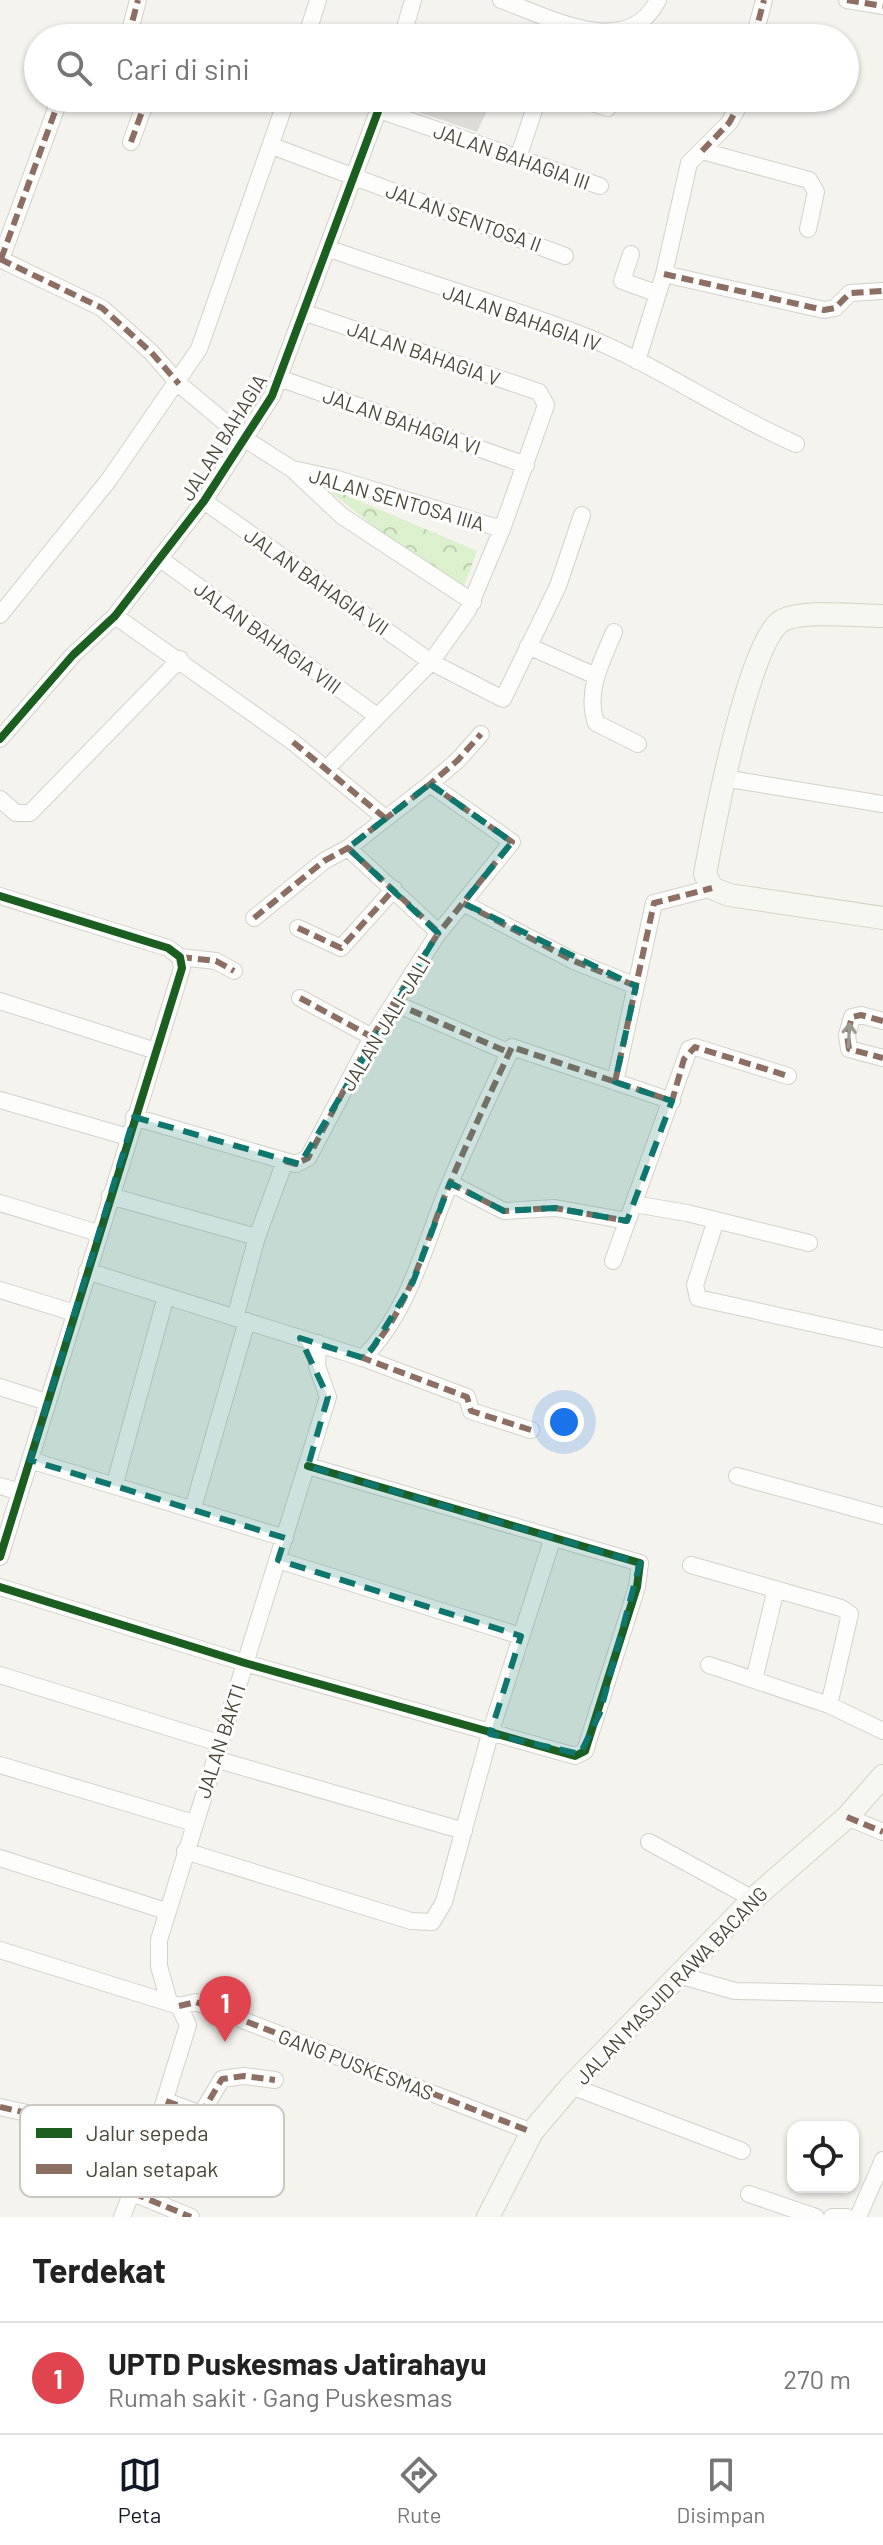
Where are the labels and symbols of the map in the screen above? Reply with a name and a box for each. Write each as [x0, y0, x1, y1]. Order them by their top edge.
street label: JALAN BAHAGIA III [431, 118, 593, 194]
street label: JALAN SENTOSA II [383, 178, 545, 256]
street label: JALAN BAHAGIA IV [440, 279, 604, 355]
street label: JALAN BAHAGIA V [344, 316, 504, 390]
street label: JALAN BAHAGIA [175, 369, 271, 505]
street label: JALAN BAHAGIA VI [320, 383, 484, 459]
street label: JALAN SENTOSA IIIA [307, 463, 487, 535]
street label: JALAN BAHAGIA VII [240, 522, 394, 640]
street label: JALAN BAHAGIA VIII [190, 576, 346, 698]
street label: JALAN JALI-JALI [335, 951, 435, 1095]
one-way arrow [842, 1022, 857, 1048]
your location [544, 1402, 584, 1442]
street label: JALAN BAKTI [190, 1681, 250, 1801]
street label: JALAN MASJID RAWA BACANG [570, 1881, 772, 2089]
pin: 1 [199, 1976, 251, 2042]
street label: GANG PUSKESMAS [275, 2023, 437, 2105]
legend [20, 2105, 284, 2197]
text: Jalur sepeda [86, 2119, 208, 2145]
text: Jalan setapak [86, 2155, 218, 2181]

